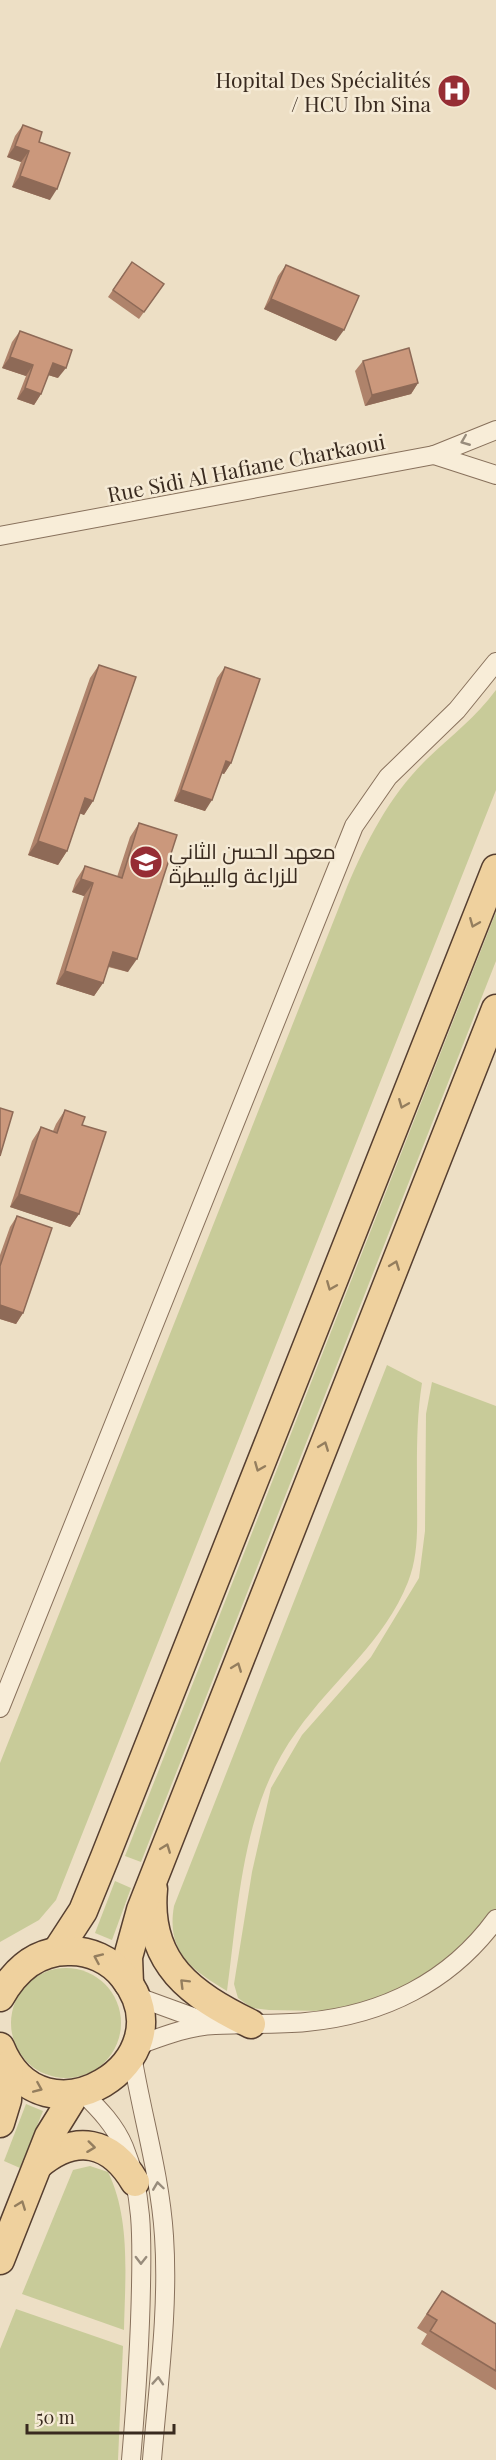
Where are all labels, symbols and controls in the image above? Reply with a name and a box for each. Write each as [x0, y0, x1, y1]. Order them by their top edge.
place label: Hopital Des Spécialités / HCU Ibn Sina [215, 65, 432, 117]
hospital icon: Hopital Des Spécialités / HCU Ibn Sina [436, 73, 472, 109]
street label: Rue Sidi Al Hafiane Charkaoui [105, 426, 387, 508]
one-way arrow [460, 434, 471, 446]
place label: معهد الحسن الثاني للزراعة والبيطرة [169, 836, 336, 888]
school or university icon: معهد الحسن الثاني للزراعة والبيطرة [128, 844, 164, 880]
one-way arrow [469, 917, 482, 928]
one-way arrow [398, 1098, 410, 1109]
one-way arrow [388, 1260, 400, 1271]
one-way arrow [326, 1280, 338, 1291]
one-way arrow [317, 1441, 329, 1452]
one-way arrow [254, 1461, 267, 1472]
one-way arrow [230, 1662, 242, 1673]
one-way arrow [159, 1843, 171, 1854]
one-way arrow [93, 1953, 104, 1965]
one-way arrow [181, 1979, 192, 1990]
one-way arrow [32, 2081, 43, 2093]
one-way arrow [86, 2140, 96, 2153]
one-way arrow [153, 2182, 165, 2191]
one-way arrow [14, 2201, 26, 2212]
one-way arrow [135, 2256, 147, 2265]
one-way arrow [151, 2376, 164, 2385]
scale bar [27, 2397, 174, 2435]
text: 50 m [36, 2405, 75, 2429]

